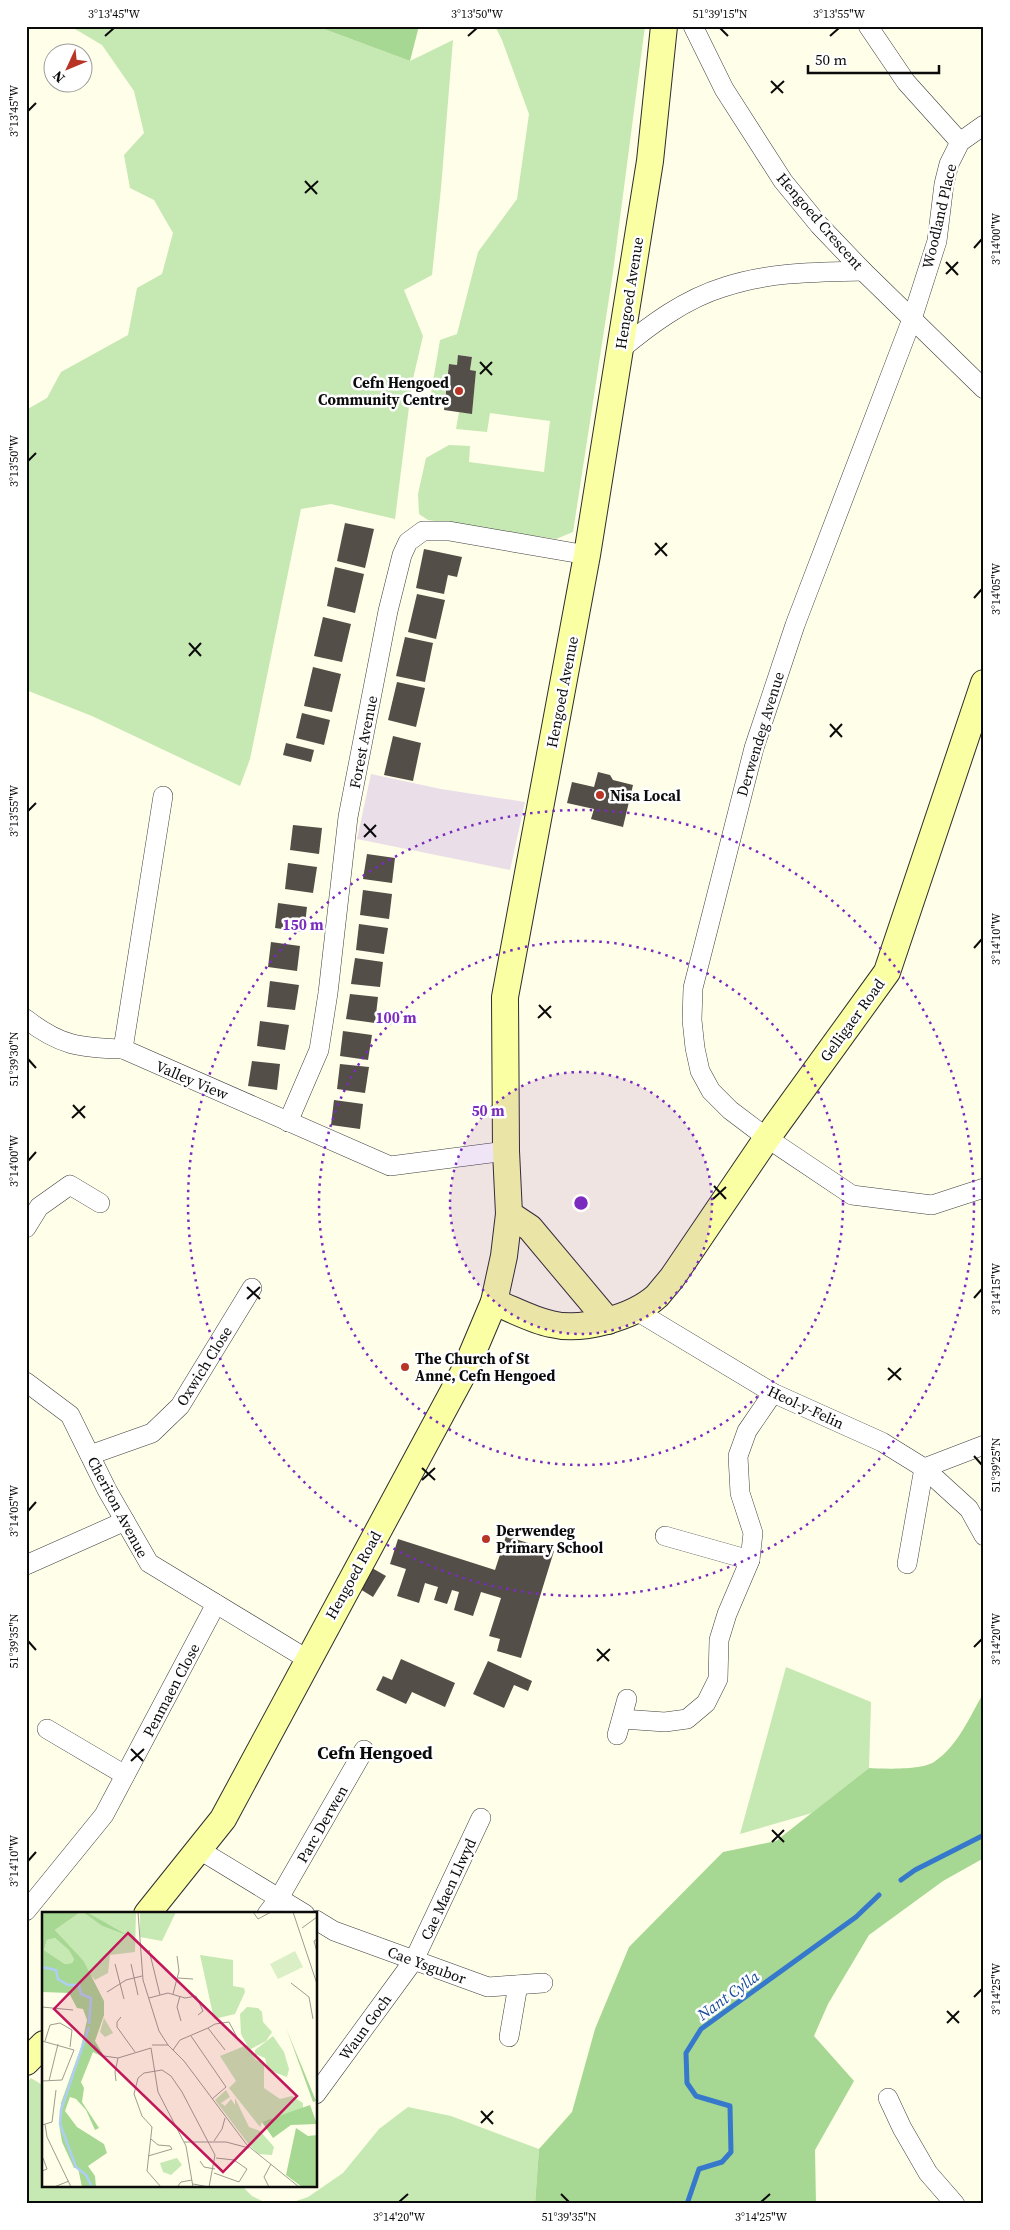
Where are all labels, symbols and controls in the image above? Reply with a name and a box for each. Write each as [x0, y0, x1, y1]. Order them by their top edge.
text: 3°13'45"W [88, 6, 140, 22]
text: 3°13'50"W [451, 6, 503, 22]
text: 51°39'15"N [692, 6, 748, 22]
text: 3°13'55"W [813, 6, 865, 22]
north arrow [42, 42, 92, 92]
scale bar [808, 42, 939, 74]
text: 50 m [815, 49, 847, 70]
text: N [48, 66, 69, 88]
text: 3°13'45"W [6, 85, 22, 137]
street label: Woodland Place [917, 161, 961, 271]
street label: Hengoed Crescent [772, 168, 868, 274]
text: 3°14'00"W [988, 213, 1004, 265]
street label: Hengoed Avenue [610, 235, 648, 350]
place label: Cefn Hengoed Community Centre [318, 372, 449, 410]
marker: Cefn Hengoed Community Centre [453, 385, 465, 397]
text: 3°13'50"W [6, 435, 22, 487]
text: 3°14'05"W [988, 563, 1004, 615]
street label: Hengoed Avenue [541, 634, 583, 749]
street label: Derwendeg Avenue [731, 669, 789, 799]
street label: Forest Avenue [344, 693, 382, 790]
text: 3°13'55"W [6, 785, 22, 837]
place label: Nisa Local [610, 785, 681, 806]
marker: Nisa Local [594, 789, 606, 801]
text: 3°14'10"W [988, 913, 1004, 965]
text: 150 m [282, 914, 324, 935]
street label: Gelligaer Road [815, 974, 890, 1066]
text: 100 m [375, 1007, 417, 1028]
text: 51°39'30"N [6, 1031, 22, 1087]
street label: Valley View [153, 1055, 232, 1105]
text: 50 m [471, 1100, 505, 1121]
text: 3°14'00"W [6, 1135, 22, 1187]
centre of rings [572, 1194, 590, 1212]
text: 3°14'15"W [988, 1263, 1004, 1315]
street label: Oxwich Close [171, 1322, 237, 1410]
place label: The Church of St Anne, Cefn Hengoed [415, 1348, 555, 1386]
marker: The Church of St Anne, Cefn Hengoed [399, 1361, 411, 1373]
street label: Heol-y-Felin [764, 1380, 848, 1434]
text: 51°39'25"N [988, 1437, 1004, 1493]
street label: Cheriton Avenue [82, 1453, 154, 1562]
text: 3°14'05"W [6, 1485, 22, 1537]
place label: Derwendeg Primary School [496, 1520, 603, 1558]
street label: Hengoed Road [320, 1527, 386, 1623]
marker: Derwendeg Primary School [480, 1533, 492, 1545]
text: 51°39'35"N [6, 1613, 22, 1669]
text: 3°14'20"W [988, 1613, 1004, 1665]
street label: Penmaen Close [138, 1639, 205, 1740]
district label: Cefn Hengoed [317, 1740, 433, 1765]
street label: Parc Derwen [291, 1781, 353, 1867]
street label: Cae Maen Llwyd [415, 1834, 481, 1943]
text: 3°14'10"W [6, 1835, 22, 1887]
inset map [42, 1912, 318, 2188]
street label: Cae Ysgubor [385, 1941, 470, 1989]
text: 3°14'25"W [988, 1963, 1004, 2015]
water label: Nant Cylla [692, 1965, 764, 2026]
street label: Waun Goch [334, 1990, 396, 2064]
text: 3°14'20"W [373, 2209, 425, 2225]
text: 51°39'35"N [541, 2209, 597, 2225]
text: 3°14'25"W [735, 2209, 787, 2225]

